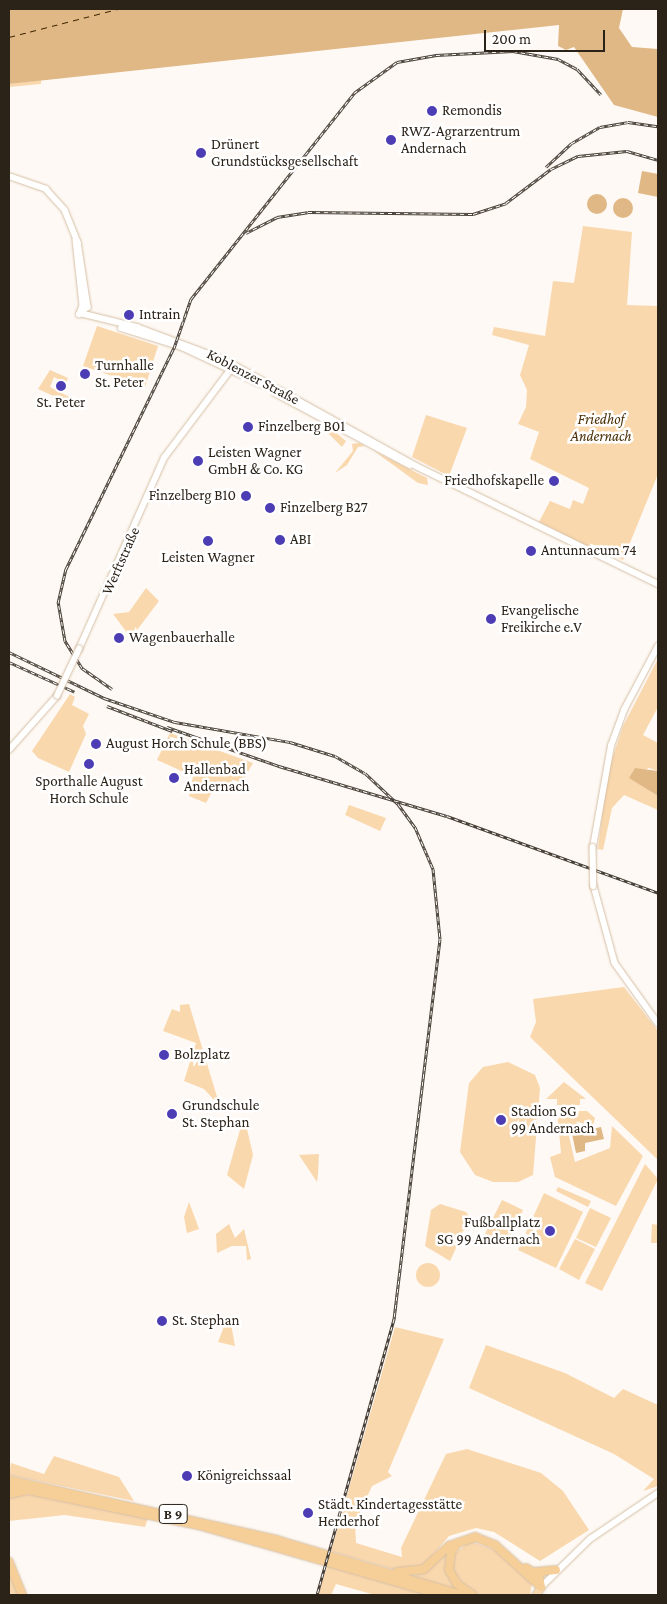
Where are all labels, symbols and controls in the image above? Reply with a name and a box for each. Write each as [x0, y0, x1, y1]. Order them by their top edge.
scale bar [487, 20, 608, 52]
text: 200 m [492, 31, 531, 47]
place label: Remondis [442, 102, 502, 120]
marker: Remondis [426, 105, 438, 117]
place label: RWZ-Agrarzentrum Andernach [401, 122, 520, 157]
marker: RWZ-Agrarzentrum Andernach [385, 134, 397, 146]
place label: Drünert Grundstücksgesellschaft [211, 135, 358, 170]
marker: Drünert Grundstücksgesellschaft [195, 147, 207, 159]
place label: Intrain [139, 306, 181, 324]
marker: Intrain [123, 309, 135, 321]
street label: Koblenzer Straße [204, 345, 302, 409]
place label: Turnhalle St. Peter [95, 356, 154, 391]
marker: Turnhalle St. Peter [79, 368, 91, 380]
marker: St. Peter [55, 380, 67, 392]
place label: St. Peter [37, 394, 85, 412]
park label: Friedhof Andernach [570, 410, 632, 445]
place label: Finzelberg B01 [258, 418, 345, 436]
marker: Finzelberg B01 [242, 421, 254, 433]
place label: Leisten Wagner GmbH & Co. KG [208, 443, 303, 478]
marker: Leisten Wagner GmbH & Co. KG [192, 455, 204, 467]
place label: Friedhofskapelle [444, 472, 544, 490]
marker: Friedhofskapelle [548, 475, 560, 487]
place label: Finzelberg B10 [149, 487, 236, 505]
marker: Finzelberg B10 [240, 490, 252, 502]
place label: Finzelberg B27 [280, 499, 368, 517]
marker: Finzelberg B27 [264, 502, 276, 514]
street label: Werftstraße [98, 524, 144, 598]
place label: ABI [290, 531, 311, 549]
marker: ABI [274, 534, 286, 546]
marker: Leisten Wagner [202, 535, 214, 547]
place label: Antunnacum 74 [541, 542, 637, 560]
marker: Antunnacum 74 [525, 545, 537, 557]
place label: Leisten Wagner [161, 549, 255, 567]
place label: Evangelische Freikirche e.V [501, 601, 582, 636]
marker: Evangelische Freikirche e.V [485, 613, 497, 625]
place label: Wagenbauerhalle [129, 629, 235, 647]
marker: Wagenbauerhalle [113, 632, 125, 644]
place label: August Horch Schule (BBS) [106, 735, 267, 753]
marker: August Horch Schule (BBS) [90, 738, 102, 750]
marker: Sporthalle August Horch Schule [83, 758, 95, 770]
place label: Hallenbad Andernach [184, 760, 250, 795]
place label: Sporthalle August Horch Schule [35, 772, 143, 807]
marker: Hallenbad Andernach [168, 772, 180, 784]
place label: Bolzplatz [174, 1046, 230, 1064]
marker: Bolzplatz [158, 1049, 170, 1061]
place label: Grundschule St. Stephan [182, 1096, 259, 1131]
place label: Stadion SG 99 Andernach [511, 1102, 595, 1137]
marker: Grundschule St. Stephan [166, 1108, 178, 1120]
marker: Stadion SG 99 Andernach [495, 1114, 507, 1126]
place label: Fußballplatz SG 99 Andernach [437, 1213, 540, 1248]
marker: Fußballplatz SG 99 Andernach [544, 1225, 556, 1237]
place label: St. Stephan [172, 1312, 240, 1330]
marker: St. Stephan [156, 1315, 168, 1327]
place label: Königreichssaal [197, 1467, 291, 1485]
marker: Königreichssaal [181, 1470, 193, 1482]
place label: Städt. Kindertagesstätte Herderhof [318, 1495, 462, 1530]
road number: B 9 [158, 1502, 188, 1526]
marker: Städt. Kindertagesstätte Herderhof [302, 1507, 314, 1519]

